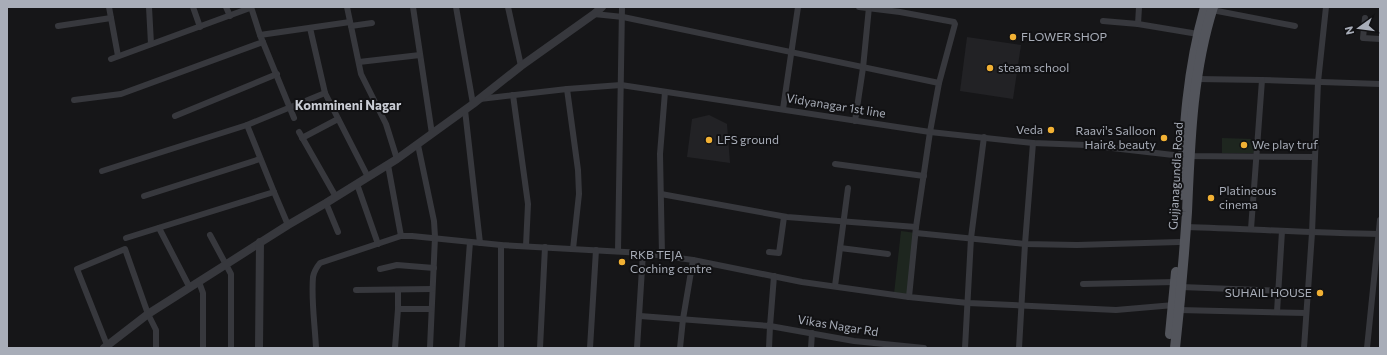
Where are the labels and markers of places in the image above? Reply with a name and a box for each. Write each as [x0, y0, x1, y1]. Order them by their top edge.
place label: FLOWER SHOP [1021, 29, 1108, 43]
marker: FLOWER SHOP [1008, 32, 1018, 42]
place label: steam school [998, 60, 1069, 74]
marker: steam school [985, 63, 995, 73]
place label: Veda [1016, 122, 1043, 136]
place label: Raavi's Salloon Hair& beauty [1076, 123, 1156, 151]
marker: Veda [1046, 125, 1056, 135]
place label: LFS ground [717, 132, 779, 146]
marker: Raavi's Salloon Hair& beauty [1159, 133, 1169, 143]
marker: LFS ground [704, 135, 714, 145]
place label: We play truf [1252, 137, 1318, 151]
marker: We play truf [1239, 140, 1249, 150]
place label: Platineous cinema [1219, 183, 1276, 211]
marker: Platineous cinema [1206, 193, 1216, 203]
place label: RKB TEJA Coching centre [630, 247, 712, 275]
marker: RKB TEJA Coching centre [617, 257, 627, 267]
place label: SUHAIL HOUSE [1225, 285, 1312, 299]
marker: SUHAIL HOUSE [1315, 288, 1325, 298]

